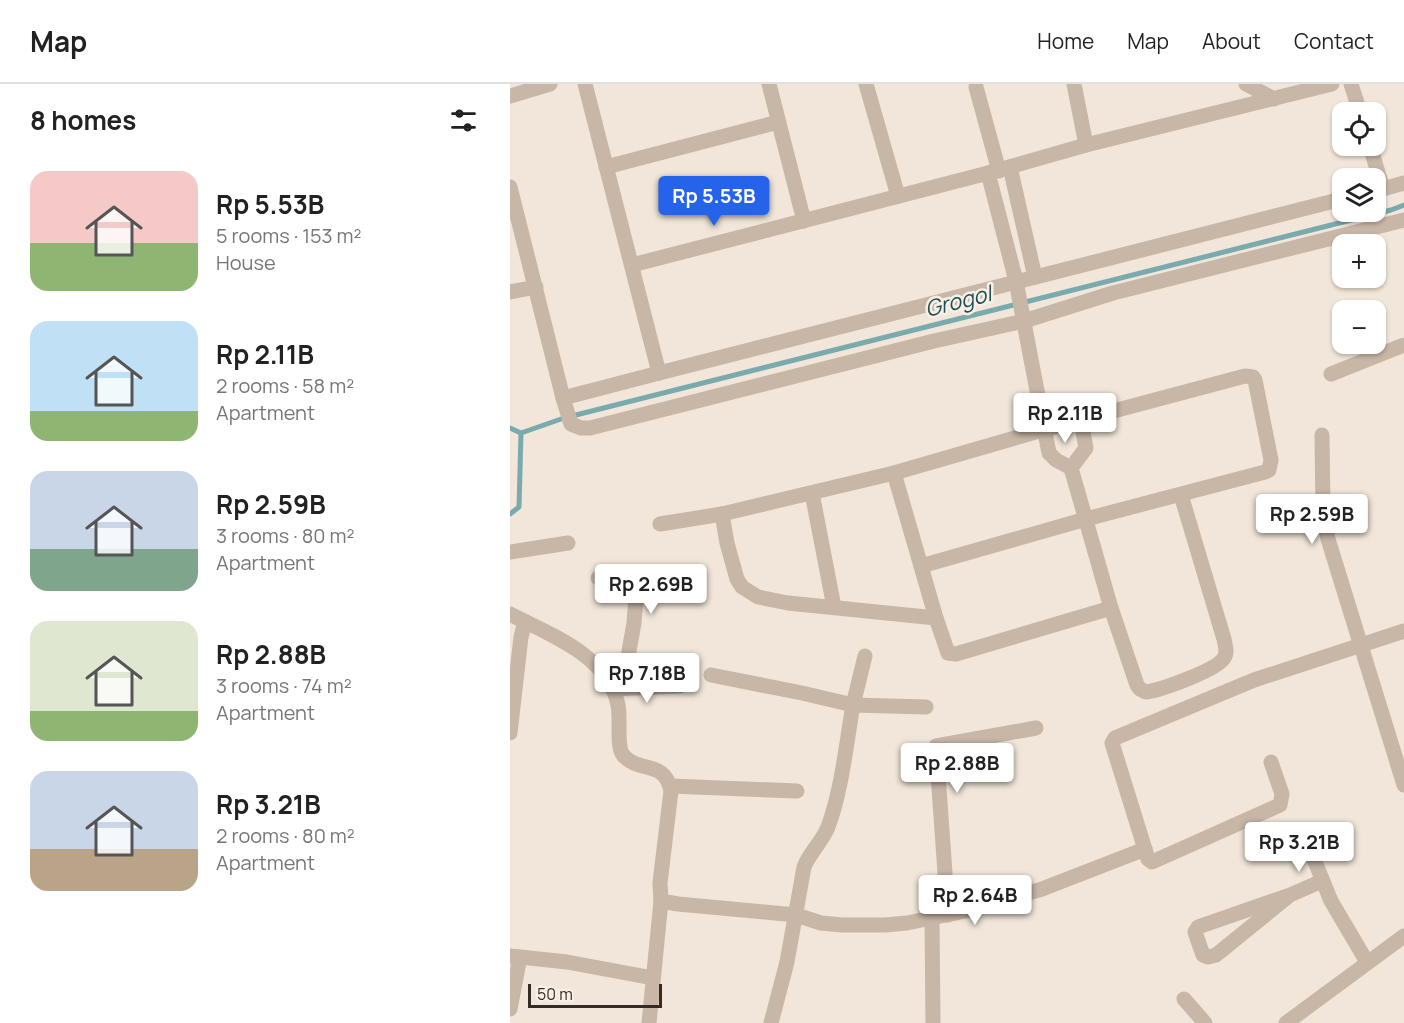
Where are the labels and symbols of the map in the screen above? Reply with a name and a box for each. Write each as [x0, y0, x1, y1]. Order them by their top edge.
pin: Rp 5.53B [652, 176, 776, 227]
water label: Grogol [922, 278, 997, 324]
pin: Rp 2.11B [1003, 393, 1127, 444]
pin: Rp 2.59B [1250, 494, 1374, 545]
pin: Rp 2.69B [589, 564, 713, 615]
pin: Rp 7.18B [585, 653, 709, 704]
pin: Rp 2.88B [895, 743, 1019, 794]
pin: Rp 3.21B [1237, 822, 1361, 873]
pin: Rp 2.64B [913, 875, 1037, 926]
scale bar [528, 981, 662, 1008]

